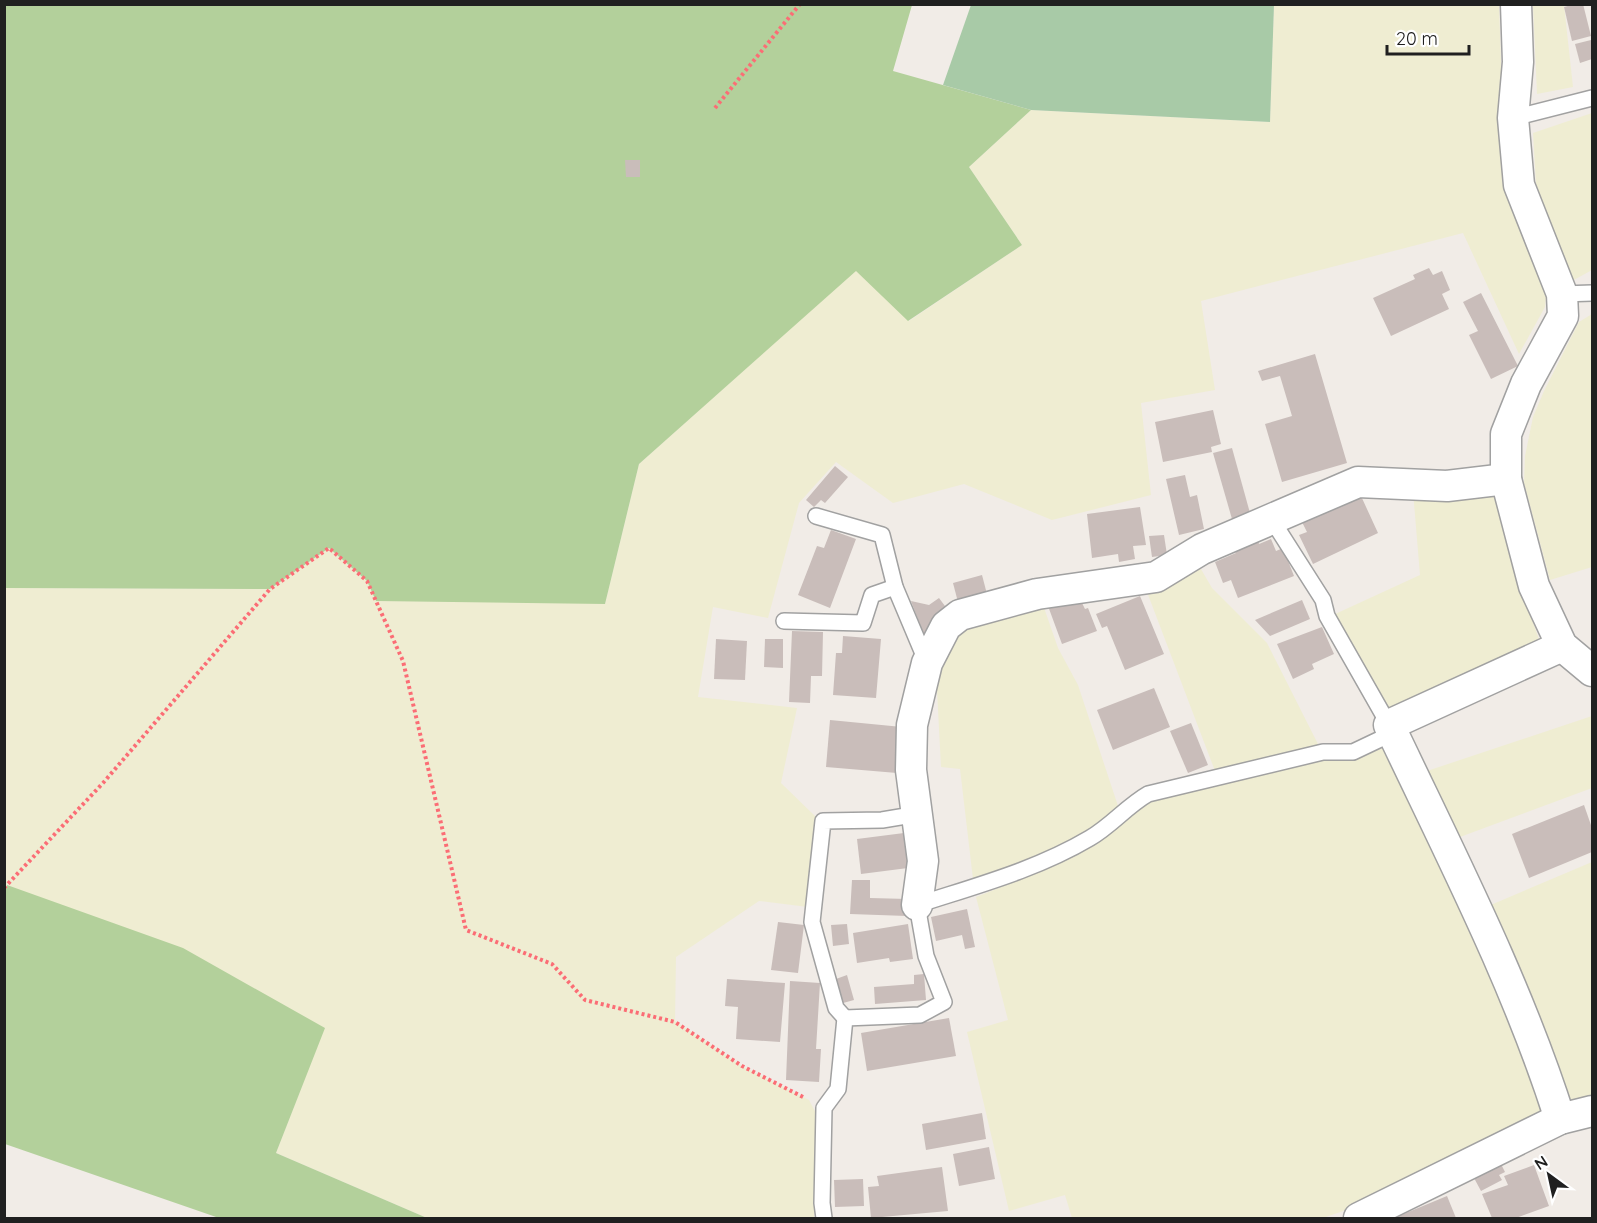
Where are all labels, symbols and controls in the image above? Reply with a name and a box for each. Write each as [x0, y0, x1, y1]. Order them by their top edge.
scale bar [1387, 18, 1470, 56]
text: 20 m [1396, 27, 1438, 50]
north arrow [1519, 1145, 1579, 1205]
text: N [1530, 1151, 1551, 1174]

